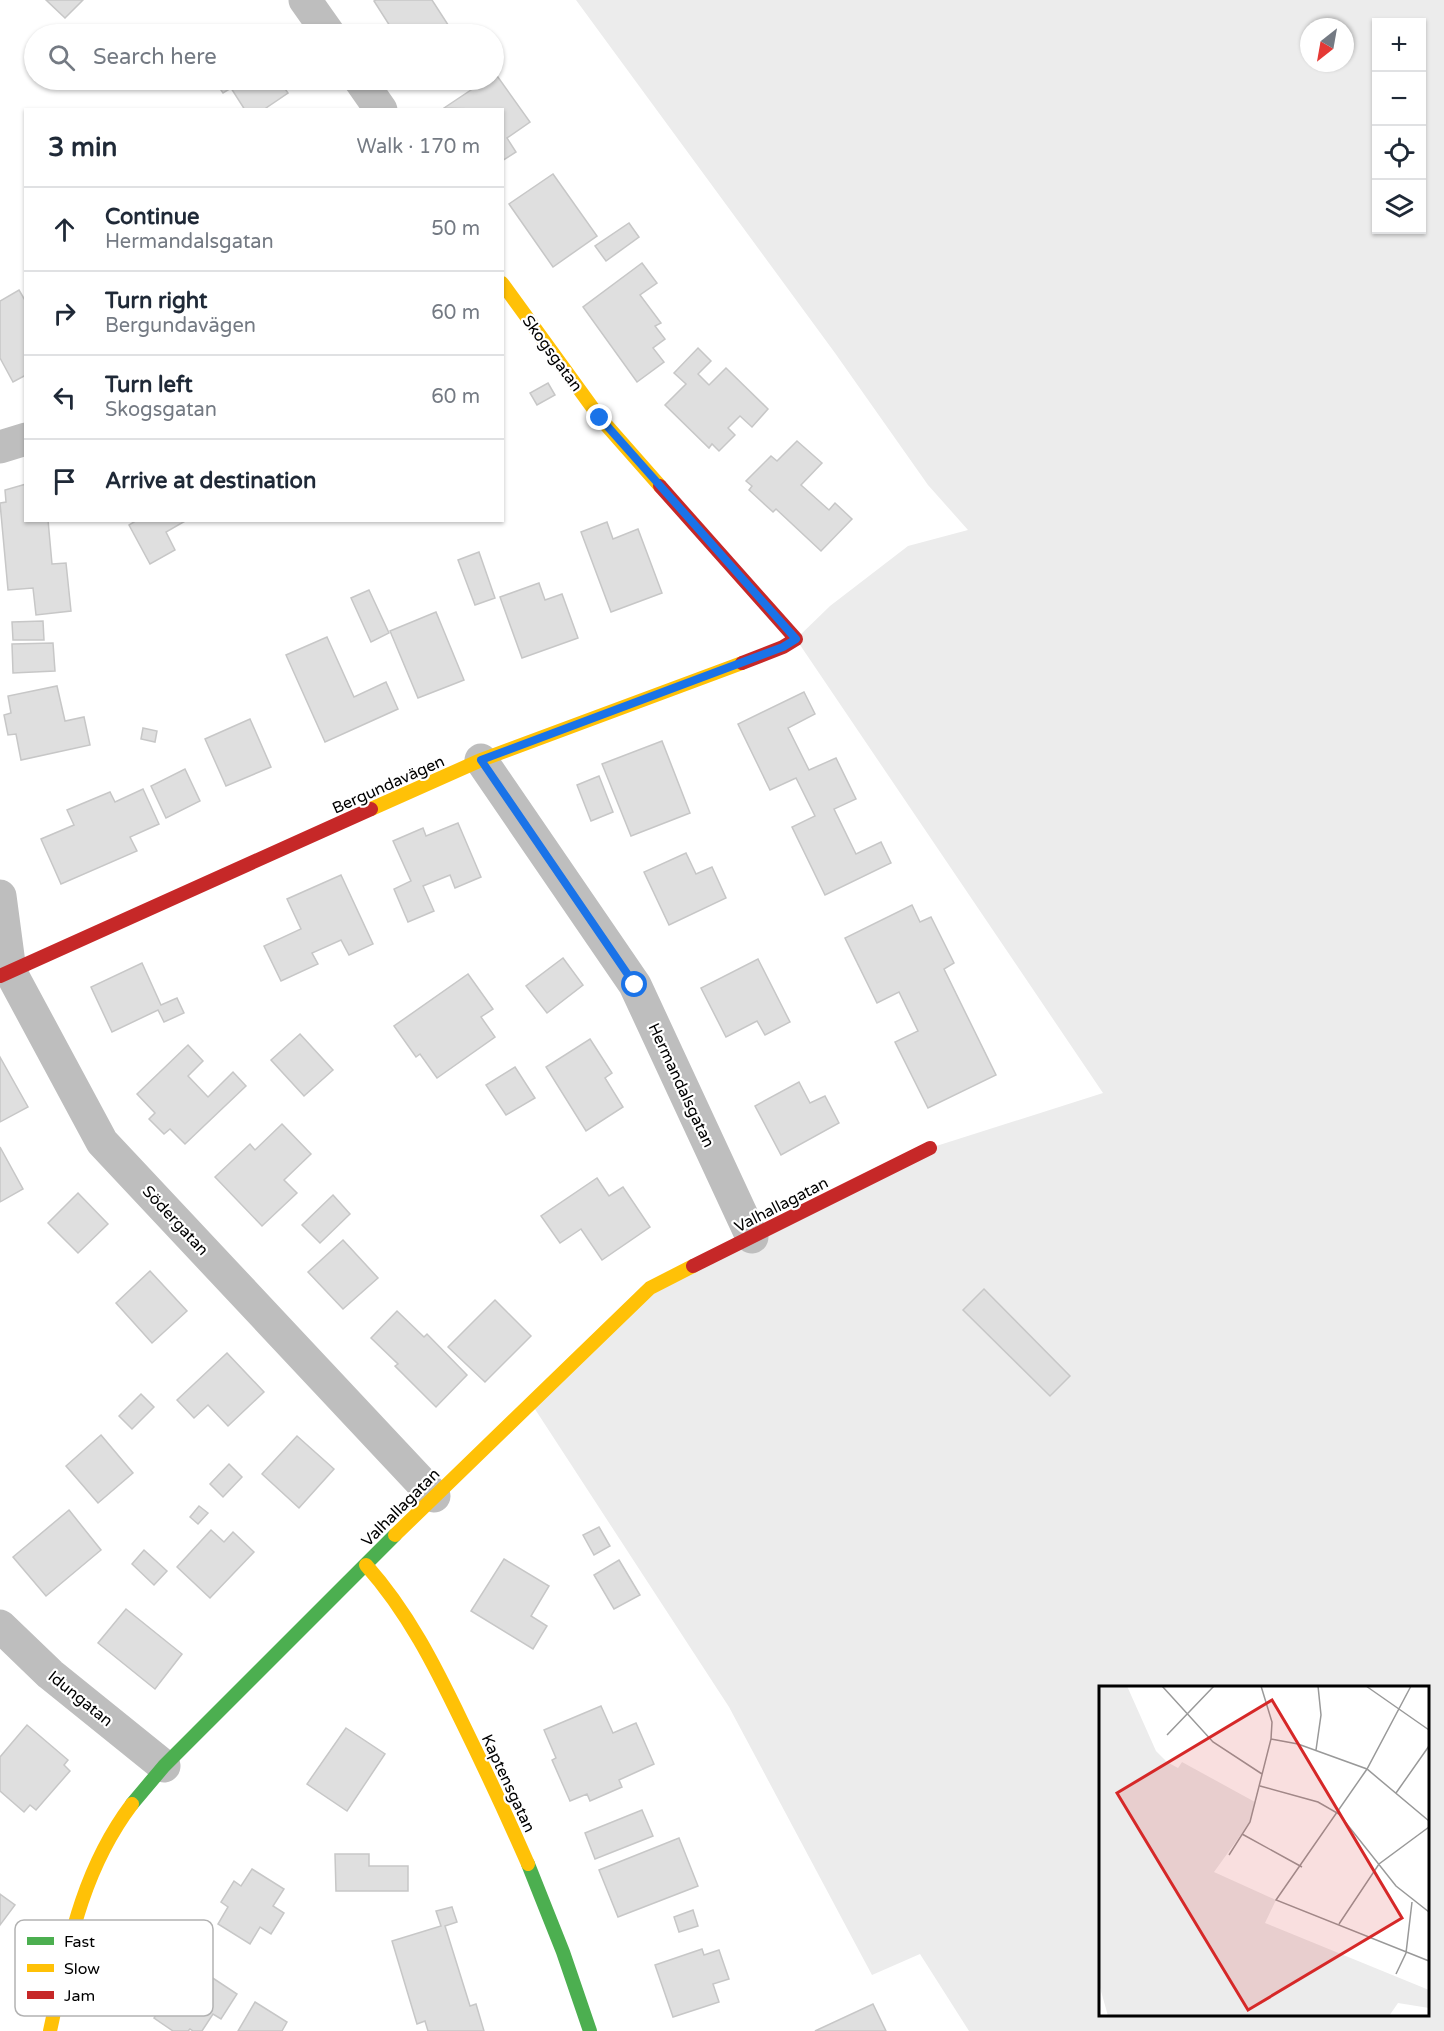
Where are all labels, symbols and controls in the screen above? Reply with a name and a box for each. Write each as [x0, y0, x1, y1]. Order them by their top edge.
north arrow [1300, 18, 1354, 72]
map controls [1372, 18, 1426, 234]
button: + [1372, 18, 1426, 72]
search box [24, 24, 504, 90]
icon: search [45, 41, 78, 74]
text: Search here [93, 44, 217, 70]
button: − [1372, 72, 1426, 126]
button: locate [1372, 126, 1426, 180]
text: 3 min [48, 132, 117, 163]
text: Walk · 170 m [357, 135, 480, 159]
button: layers [1372, 180, 1426, 234]
text: Continue [105, 204, 200, 230]
icon: ahead [48, 213, 81, 246]
text: 50 m [431, 217, 480, 241]
text: Hermandalsgatan [105, 230, 274, 254]
text: Turn right [105, 288, 207, 314]
icon: right [48, 297, 81, 330]
text: 60 m [431, 301, 480, 325]
street label: Skogsgatan [518, 311, 587, 396]
text: Bergundavägen [105, 314, 256, 338]
text: Turn left [105, 372, 193, 398]
icon: left [48, 381, 81, 414]
text: 60 m [431, 385, 480, 409]
text: Skogsgatan [105, 398, 217, 422]
route end [586, 404, 612, 430]
icon: arrive [48, 465, 81, 498]
text: Arrive at destination [105, 468, 316, 494]
street label: Bergundavägen [329, 751, 448, 819]
route start [621, 971, 647, 997]
street label: Hermandalsgatan [644, 1020, 719, 1151]
street label: Valhallagatan [731, 1173, 832, 1237]
street label: Södergatan [138, 1182, 213, 1260]
street label: Valhallagatan [357, 1464, 444, 1551]
street label: Idungatan [44, 1667, 117, 1731]
inset map [1099, 1686, 1429, 2016]
street label: Kaptensgatan [477, 1731, 540, 1836]
legend [15, 1920, 213, 2016]
text: Fast [64, 1932, 95, 1952]
text: Slow [64, 1959, 100, 1979]
text: Jam [64, 1986, 95, 2006]

